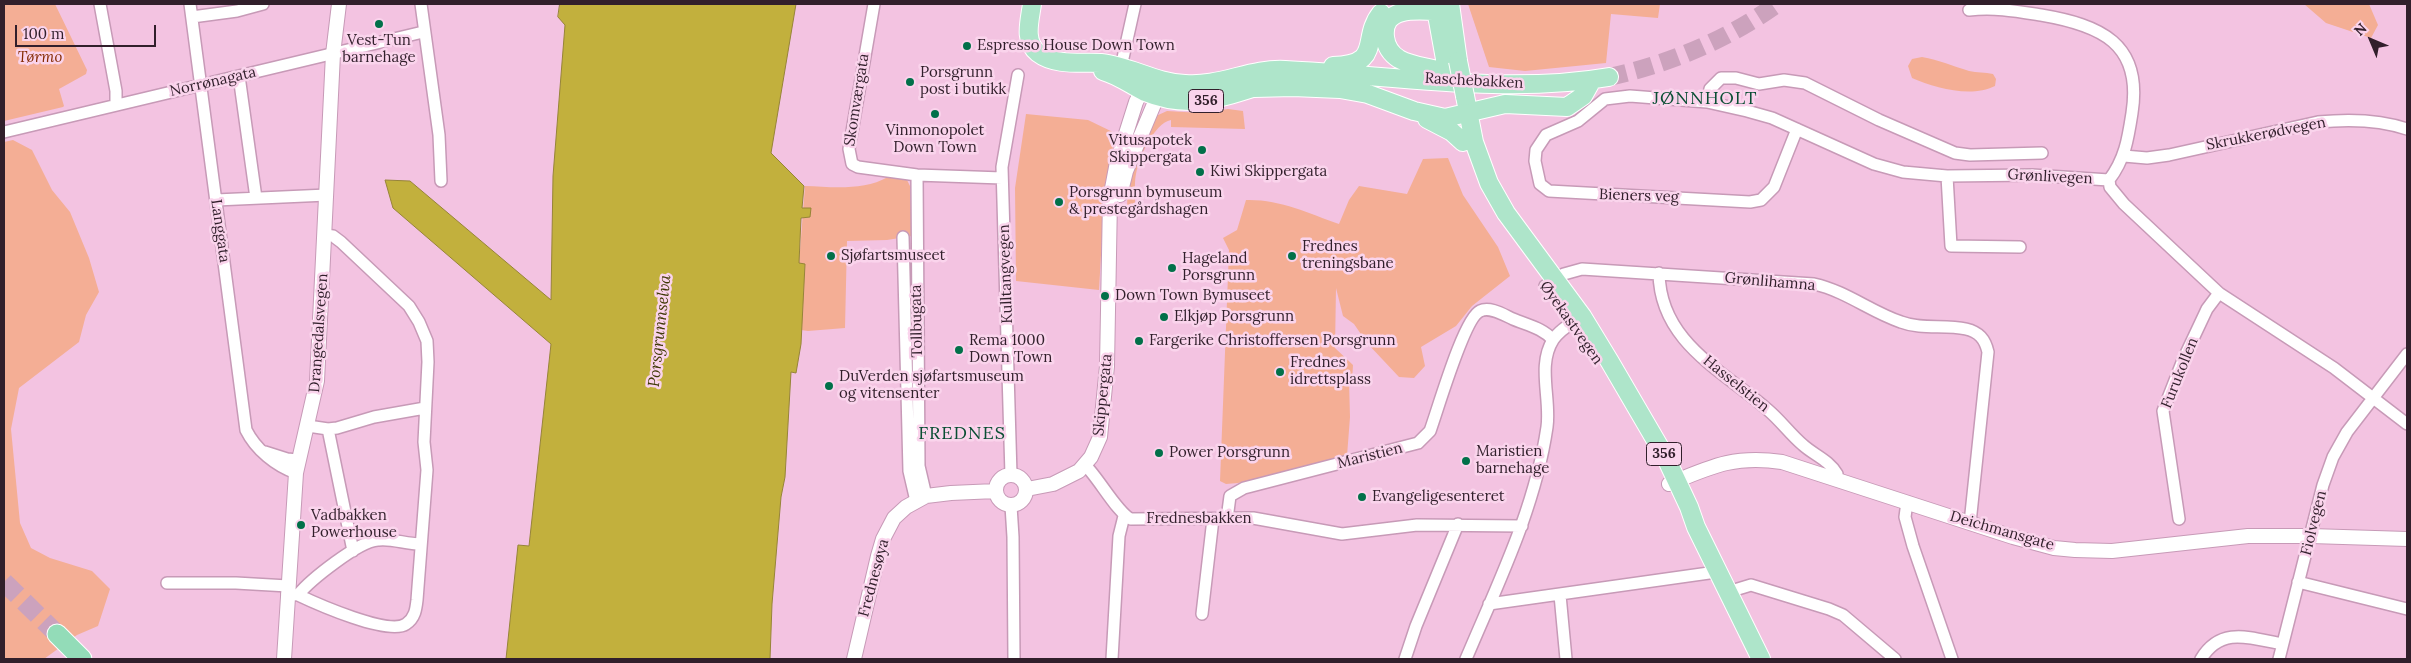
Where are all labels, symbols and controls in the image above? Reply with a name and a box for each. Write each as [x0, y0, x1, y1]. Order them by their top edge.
scale bar [18, 15, 159, 47]
north arrow [2346, 15, 2396, 65]
marker: Vest-Tun barnehage [373, 18, 385, 30]
text: N [2350, 19, 2371, 40]
text: 100 m [23, 24, 64, 43]
place label: Vest-Tun barnehage [342, 32, 416, 67]
place label: Espresso House Down Town [977, 37, 1175, 55]
marker: Espresso House Down Town [961, 40, 973, 52]
park label: Tørmo [18, 49, 62, 67]
street label: Skomværgata [841, 52, 873, 148]
street label: Norrønagata [168, 63, 258, 101]
place label: Porsgrunn post i butikk [920, 64, 1006, 99]
street label: Raschebakken [1424, 69, 1524, 93]
marker: Porsgrunn post i butikk [904, 76, 916, 88]
district label: JØNNHOLT [1651, 88, 1759, 110]
road number: 356 [1188, 90, 1224, 112]
marker: Vinmonopolet Down Town [929, 108, 941, 120]
street label: Skrukkerødvegen [2205, 114, 2327, 154]
place label: Vinmonopolet Down Town [886, 122, 984, 157]
place label: Vitusapotek Skippergata [1109, 132, 1192, 167]
marker: Vitusapotek Skippergata [1196, 144, 1208, 156]
place label: Kiwi Skippergata [1210, 163, 1327, 181]
marker: Kiwi Skippergata [1194, 166, 1206, 178]
street label: Grønlivegen [2007, 166, 2093, 188]
place label: Porsgrunn bymuseum & prestegårdshagen [1069, 184, 1222, 219]
street label: Bieners veg [1599, 186, 1679, 206]
marker: Porsgrunn bymuseum & prestegårdshagen [1053, 196, 1065, 208]
street label: Langgata [207, 198, 233, 264]
street label: Kulltangvegen [995, 224, 1017, 324]
place label: Frednes treningsbane [1302, 238, 1394, 273]
place label: Sjøfartsmuseet [841, 247, 945, 265]
marker: Sjøfartsmuseet [825, 250, 837, 262]
place label: Hageland Porsgrunn [1182, 250, 1255, 285]
marker: Frednes treningsbane [1286, 250, 1298, 262]
marker: Hageland Porsgrunn [1166, 262, 1178, 274]
street label: Grønlihamna [1724, 269, 1816, 295]
street label: Drangedalsvegen [306, 273, 332, 393]
water label: Porsgrunnselva [645, 274, 675, 388]
street label: Øyekastvegen [1536, 278, 1606, 368]
street label: Tollbugata [907, 284, 927, 358]
place label: Down Town Bymuseet [1115, 287, 1271, 305]
marker: Down Town Bymuseet [1099, 290, 1111, 302]
place label: Elkjøp Porsgrunn [1174, 308, 1294, 326]
marker: Elkjøp Porsgrunn [1158, 311, 1170, 323]
place label: Rema 1000 Down Town [969, 332, 1052, 367]
place label: Fargerike Christoffersen Porsgrunn [1149, 332, 1396, 350]
marker: Fargerike Christoffersen Porsgrunn [1133, 335, 1145, 347]
street label: Furukollen [2158, 335, 2202, 411]
marker: Rema 1000 Down Town [953, 344, 965, 356]
street label: Hasselstien [1699, 352, 1773, 416]
street label: Skippergata [1090, 353, 1116, 437]
place label: Frednes idrettsplass [1290, 354, 1371, 389]
marker: Frednes idrettsplass [1274, 366, 1286, 378]
place label: DuVerden sjøfartsmuseum og vitensenter [839, 368, 1024, 403]
marker: DuVerden sjøfartsmuseum og vitensenter [823, 380, 835, 392]
district label: FREDNES [917, 423, 1007, 445]
street label: Maristien [1336, 439, 1404, 473]
road number: 356 [1646, 442, 1682, 466]
place label: Maristien barnehage [1476, 443, 1549, 478]
place label: Power Porsgrunn [1169, 444, 1290, 462]
marker: Power Porsgrunn [1153, 447, 1165, 459]
marker: Maristien barnehage [1460, 455, 1472, 467]
place label: Evangeligesenteret [1372, 488, 1505, 506]
street label: Fiolvegen [2297, 489, 2331, 557]
marker: Evangeligesenteret [1356, 491, 1368, 503]
place label: Vadbakken Powerhouse [311, 507, 397, 542]
street label: Deichmansgate [1948, 508, 2056, 554]
street label: Frednesbakken [1146, 510, 1252, 528]
marker: Vadbakken Powerhouse [295, 519, 307, 531]
street label: Frednesøya [855, 537, 893, 619]

